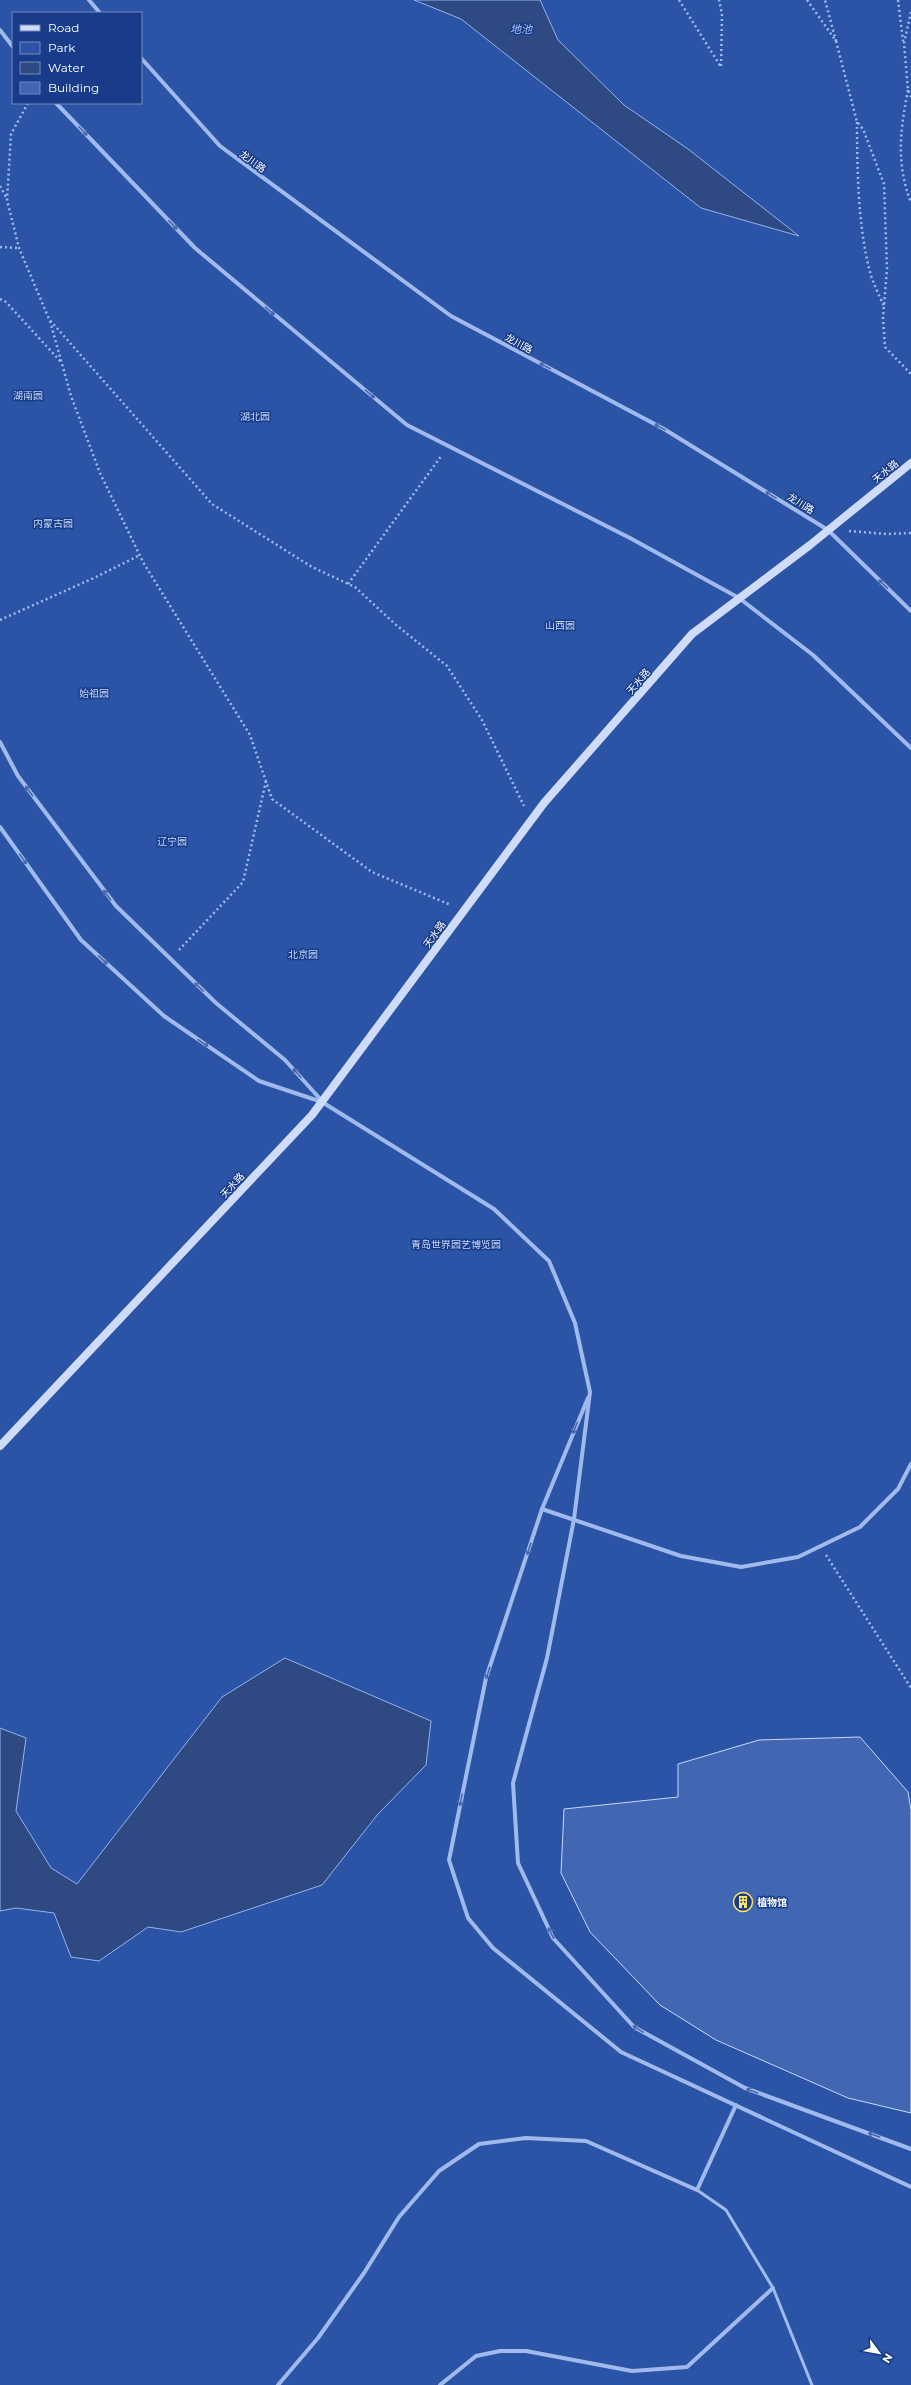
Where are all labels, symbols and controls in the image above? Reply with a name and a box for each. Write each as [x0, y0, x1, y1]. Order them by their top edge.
legend [12, 12, 142, 104]
text: Road [48, 20, 79, 35]
water label: 地池 [510, 22, 533, 36]
text: Park [48, 40, 76, 55]
text: Water [48, 60, 85, 75]
text: Building [48, 80, 99, 95]
one-way arrow [78, 126, 88, 136]
street label: 龙川路 [237, 147, 269, 175]
one-way arrow [168, 220, 178, 230]
one-way arrow [265, 306, 276, 315]
street label: 龙川路 [502, 331, 535, 356]
one-way arrow [539, 362, 551, 369]
park label: 湖南园 [13, 389, 43, 402]
one-way arrow [365, 390, 375, 399]
park label: 湖北园 [240, 410, 270, 423]
one-way arrow [654, 423, 666, 430]
street label: 天水路 [870, 457, 901, 486]
one-way arrow [765, 490, 777, 498]
street label: 龙川路 [785, 490, 817, 517]
park label: 内蒙古园 [33, 517, 73, 530]
one-way arrow [878, 579, 888, 589]
park label: 山西园 [545, 619, 575, 632]
street label: 天水路 [624, 666, 653, 697]
park label: 始祖园 [79, 687, 109, 700]
one-way arrow [25, 786, 34, 797]
park label: 辽宁园 [157, 835, 187, 848]
one-way arrow [19, 853, 27, 864]
one-way arrow [103, 890, 111, 901]
street label: 天水路 [420, 918, 448, 950]
park label: 北京园 [288, 948, 318, 961]
one-way arrow [98, 955, 108, 965]
one-way arrow [194, 982, 204, 992]
one-way arrow [197, 1039, 208, 1047]
one-way arrow [292, 1067, 301, 1078]
street label: 天水路 [217, 1170, 247, 1201]
park label: 青岛世界园艺博览园 [411, 1238, 501, 1251]
one-way arrow [571, 1422, 579, 1434]
one-way arrow [524, 1543, 532, 1555]
one-way arrow [483, 1666, 491, 1678]
one-way arrow [456, 1793, 464, 1806]
building icon: 植物馆 [732, 1891, 754, 1913]
place label: 植物馆 [757, 1896, 787, 1909]
one-way arrow [547, 1927, 554, 1939]
one-way arrow [632, 2024, 644, 2032]
one-way arrow [747, 2086, 759, 2094]
one-way arrow [869, 2131, 881, 2139]
north arrow [859, 2333, 899, 2373]
text: N [879, 2351, 896, 2366]

